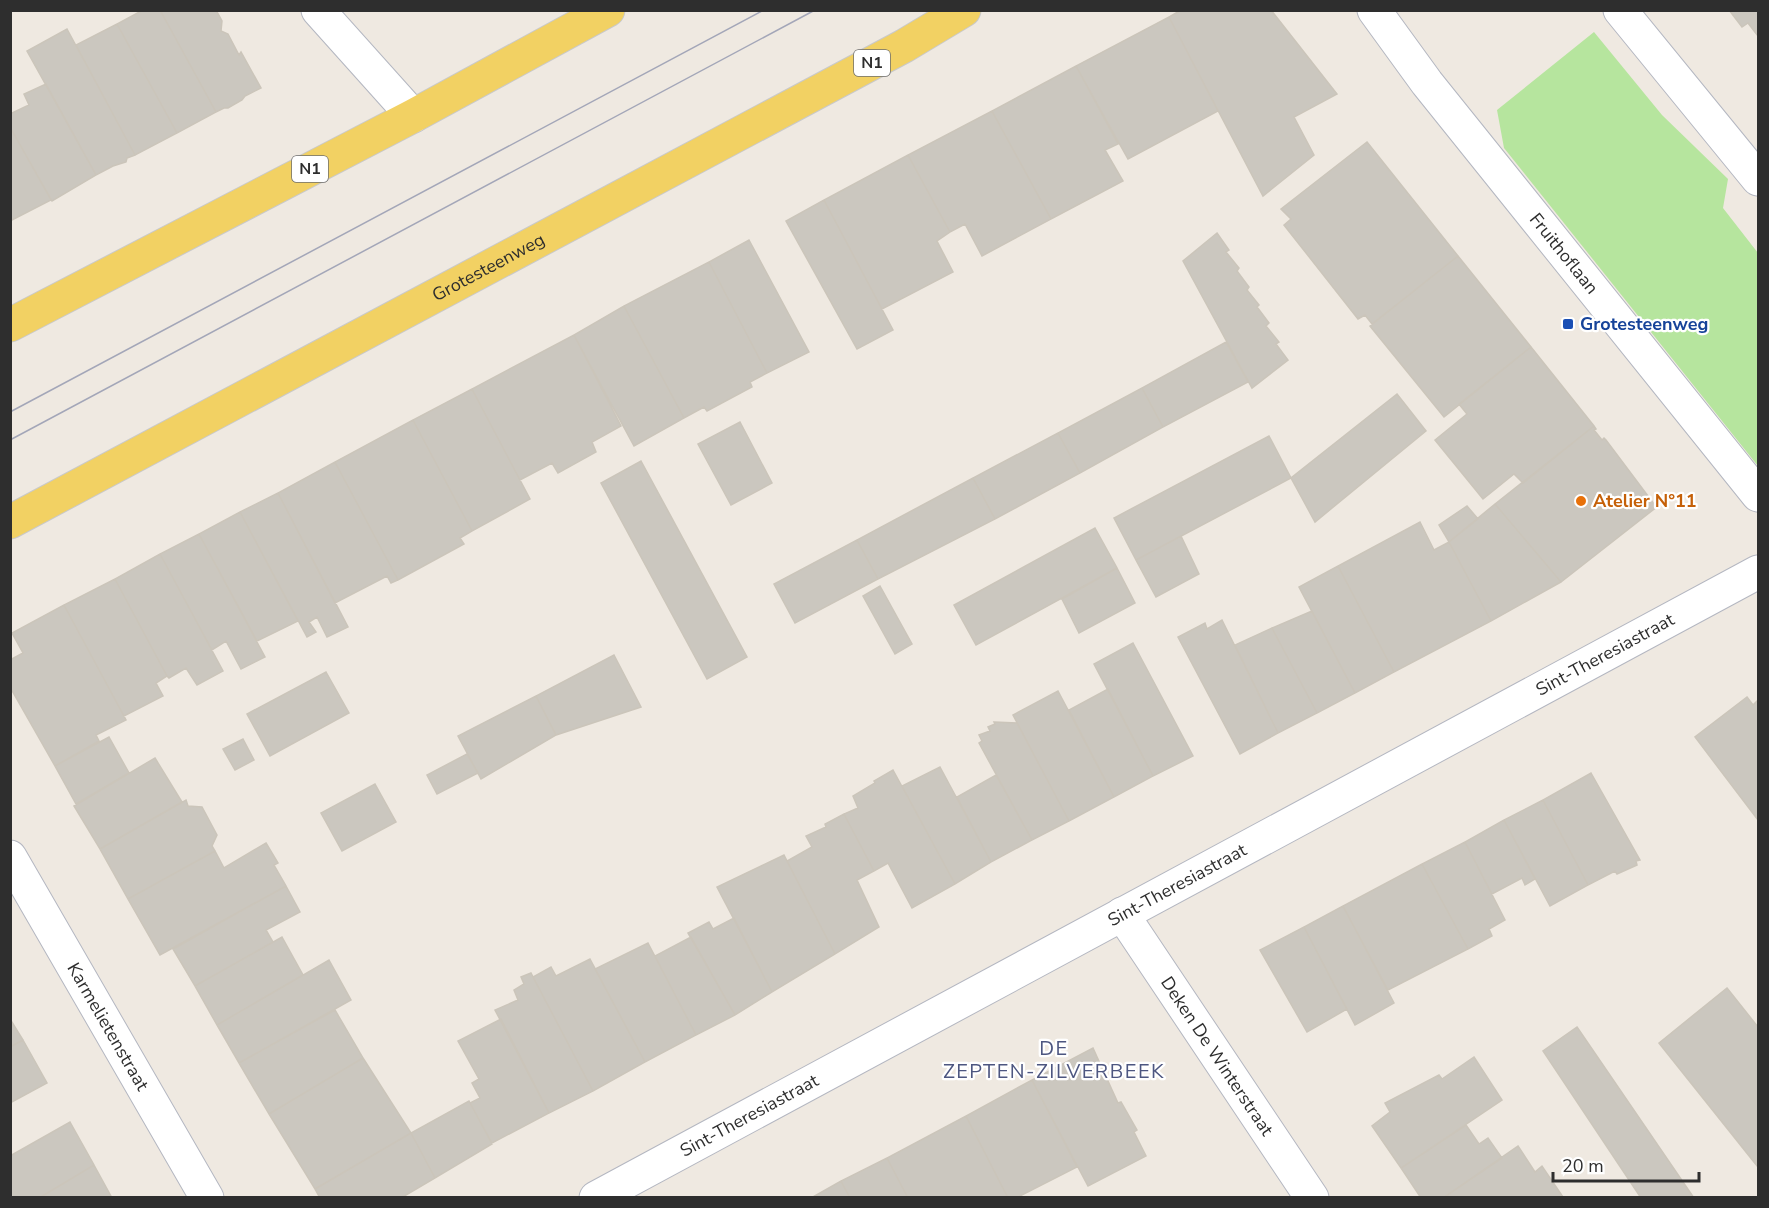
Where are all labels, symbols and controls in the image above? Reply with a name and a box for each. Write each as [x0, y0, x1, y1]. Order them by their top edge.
road number: N1 [854, 50, 890, 76]
road number: N1 [292, 156, 328, 182]
street label: Fruithoflaan [1524, 208, 1604, 299]
street label: Grotesteenweg [428, 227, 549, 307]
place label: Grotesteenweg [1580, 312, 1708, 336]
marker: Grotesteenweg [1561, 317, 1575, 331]
place label: Atelier N°11 [1593, 489, 1697, 513]
marker: Atelier N°11 [1574, 494, 1588, 508]
street label: Sint-Theresiastraat [1531, 607, 1679, 702]
street label: Sint-Theresiastraat [1104, 838, 1251, 932]
street label: Karmelietenstraat [62, 958, 155, 1096]
street label: Deken De Winterstraat [1155, 972, 1279, 1141]
district label: DE ZEPTEN-ZILVERBEEK [943, 1035, 1165, 1085]
street label: Sint-Theresiastraat [676, 1068, 823, 1163]
scale bar [1553, 1145, 1698, 1183]
text: 20 m [1562, 1154, 1604, 1178]

